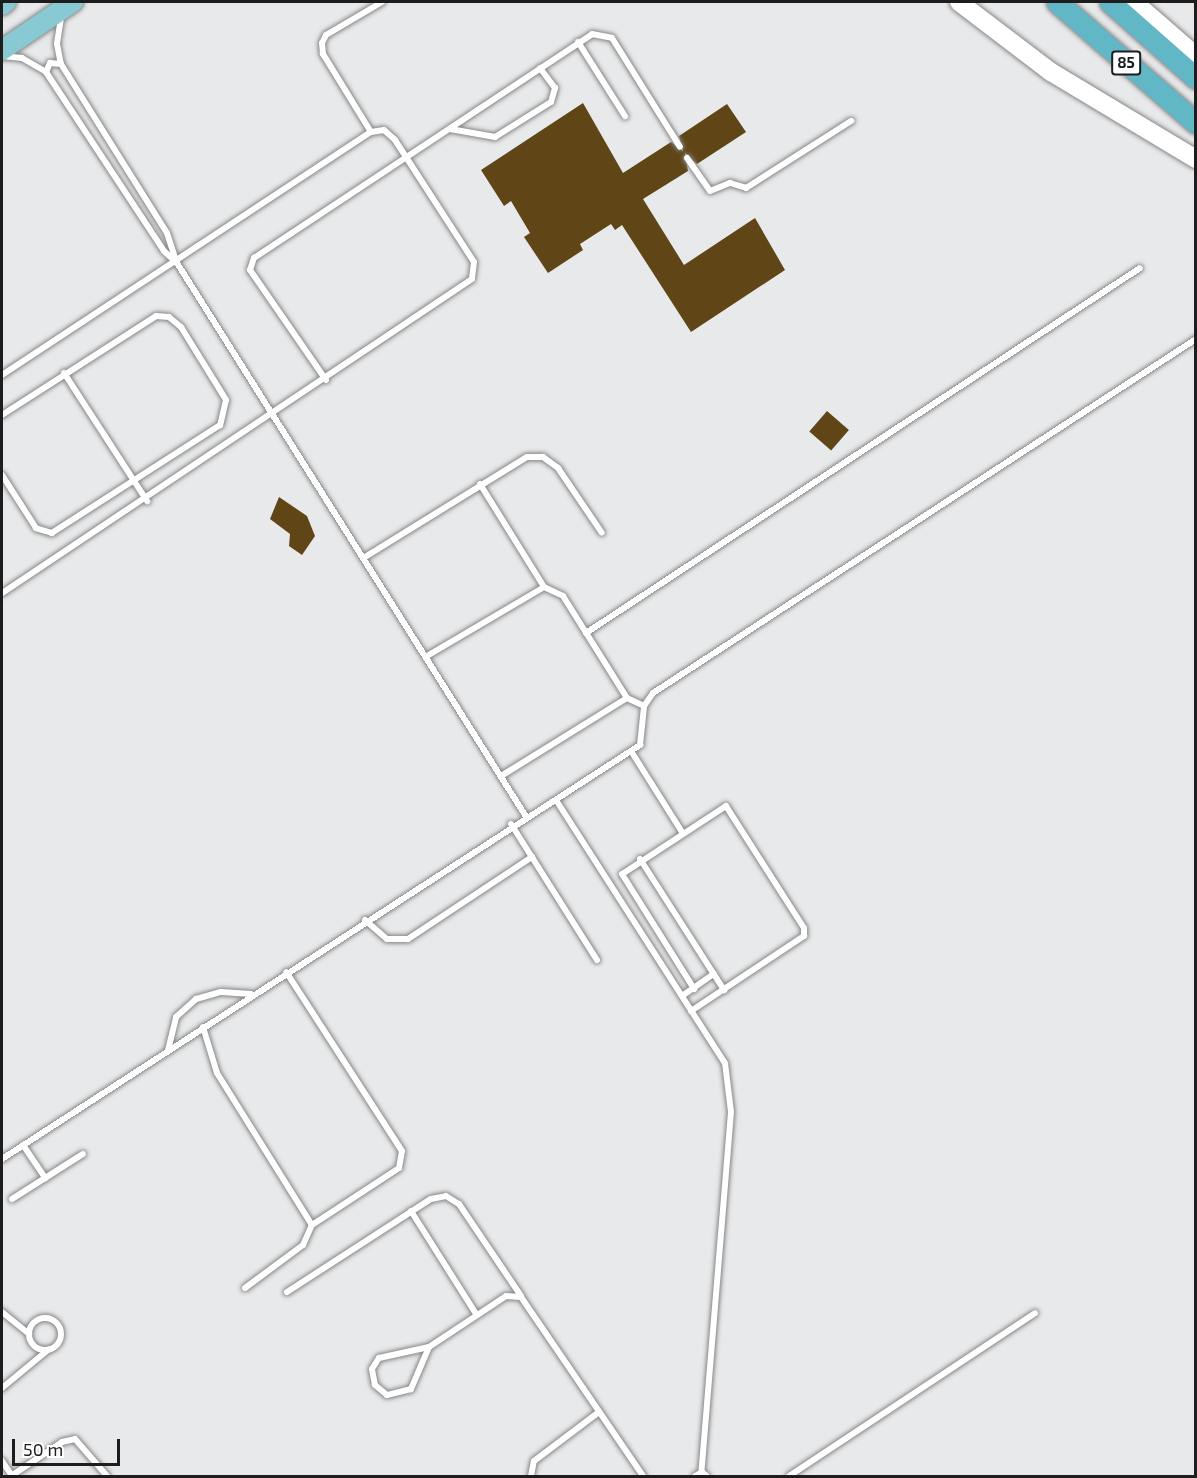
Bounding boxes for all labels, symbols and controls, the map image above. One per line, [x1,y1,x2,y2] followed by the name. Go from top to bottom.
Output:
[1111,51,1141,75] road number: 85
[15,1427,123,1465] scale bar
[23,1438,63,1460] text: 50 m

